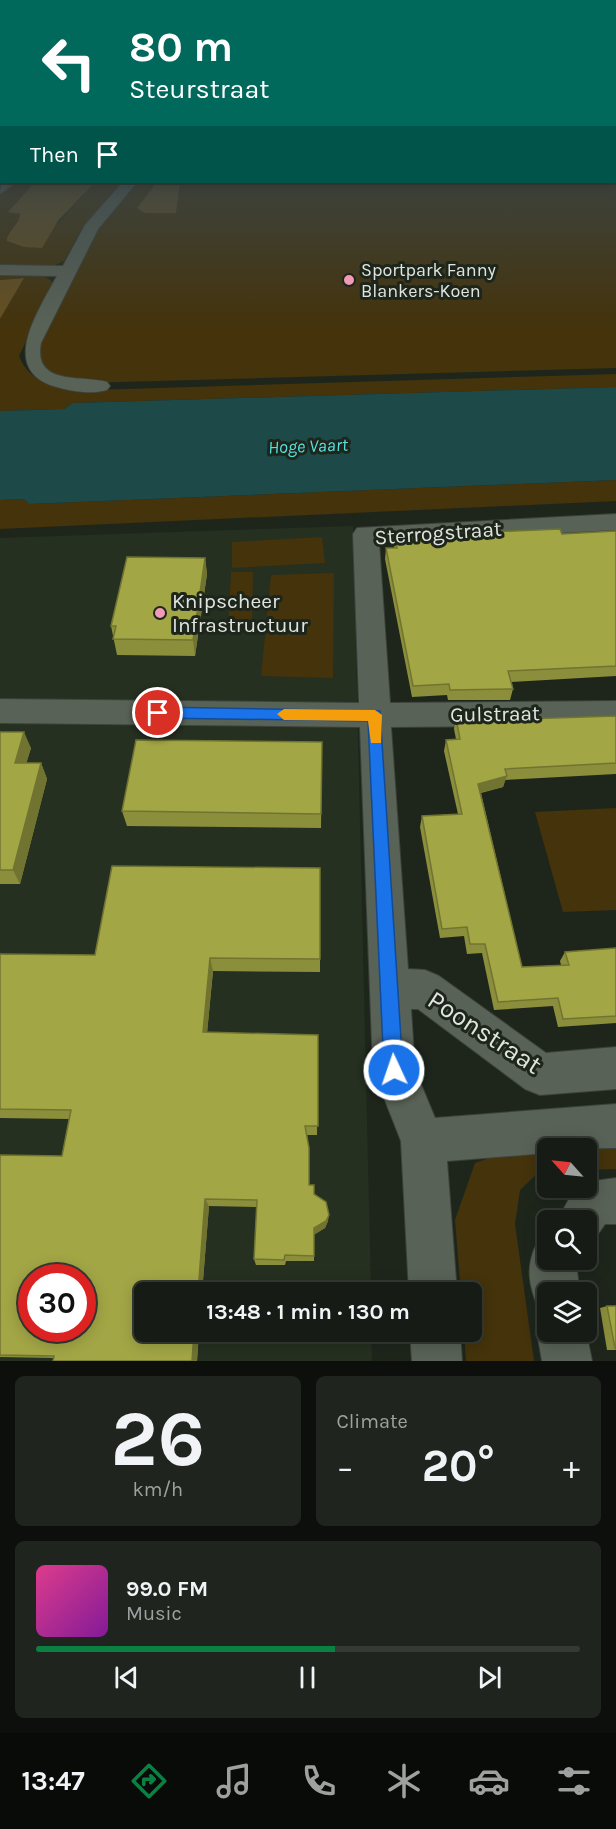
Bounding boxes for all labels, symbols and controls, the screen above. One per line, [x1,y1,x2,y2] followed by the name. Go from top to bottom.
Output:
[129,22,233,72] text: 80 m
[30,24,108,102] icon: left
[129,73,269,105] text: Steurstraat
[91,138,124,171] icon: arrive
[30,142,79,168] text: Then
[361,259,497,302] place label: Sportpark Fanny Blankers-Koen
[342,273,356,287] marker: Sportpark Fanny Blankers-Koen
[268,434,349,458] water label: Hoge Vaart
[374,517,502,549] street label: Sterrogstraat
[172,589,308,637] place label: Knipscheer Infrastructuur
[153,606,167,620] marker: Knipscheer Infrastructuur
[132,687,183,738] pin
[141,696,174,729] icon: arrive
[450,701,540,727] street label: Gulstraat
[422,984,548,1081] street label: Poonstraat
[362,1038,426,1102] position arrow
[537,1138,597,1198] north arrow
[537,1138,597,1342] map controls
[537,1210,597,1270] button: search
[18,1264,96,1342] speed limit sign: 30
[537,1282,597,1342] button: layers
[206,1299,410,1325] text: 13:48 · 1 min · 130 m
[110,1393,205,1485] text: 26
[337,1410,408,1433] text: Climate
[422,1440,495,1492] text: 20°
[337,1448,354,1486] text: −
[563,1448,580,1486] text: +
[132,1478,183,1501] text: km/h
[126,1576,208,1602] text: 99.0 FM
[126,1602,182,1625] text: Music
[110,1661,143,1694] icon: previous
[291,1661,324,1694] icon: pause
[473,1661,506,1694] icon: next
[128,1760,170,1802] icon: directions
[213,1760,255,1802] icon: music
[298,1760,340,1802] icon: phone
[383,1760,425,1802] icon: climate
[468,1760,510,1802] icon: car
[553,1760,595,1802] icon: filters
[21,1765,85,1797] text: 13:47

